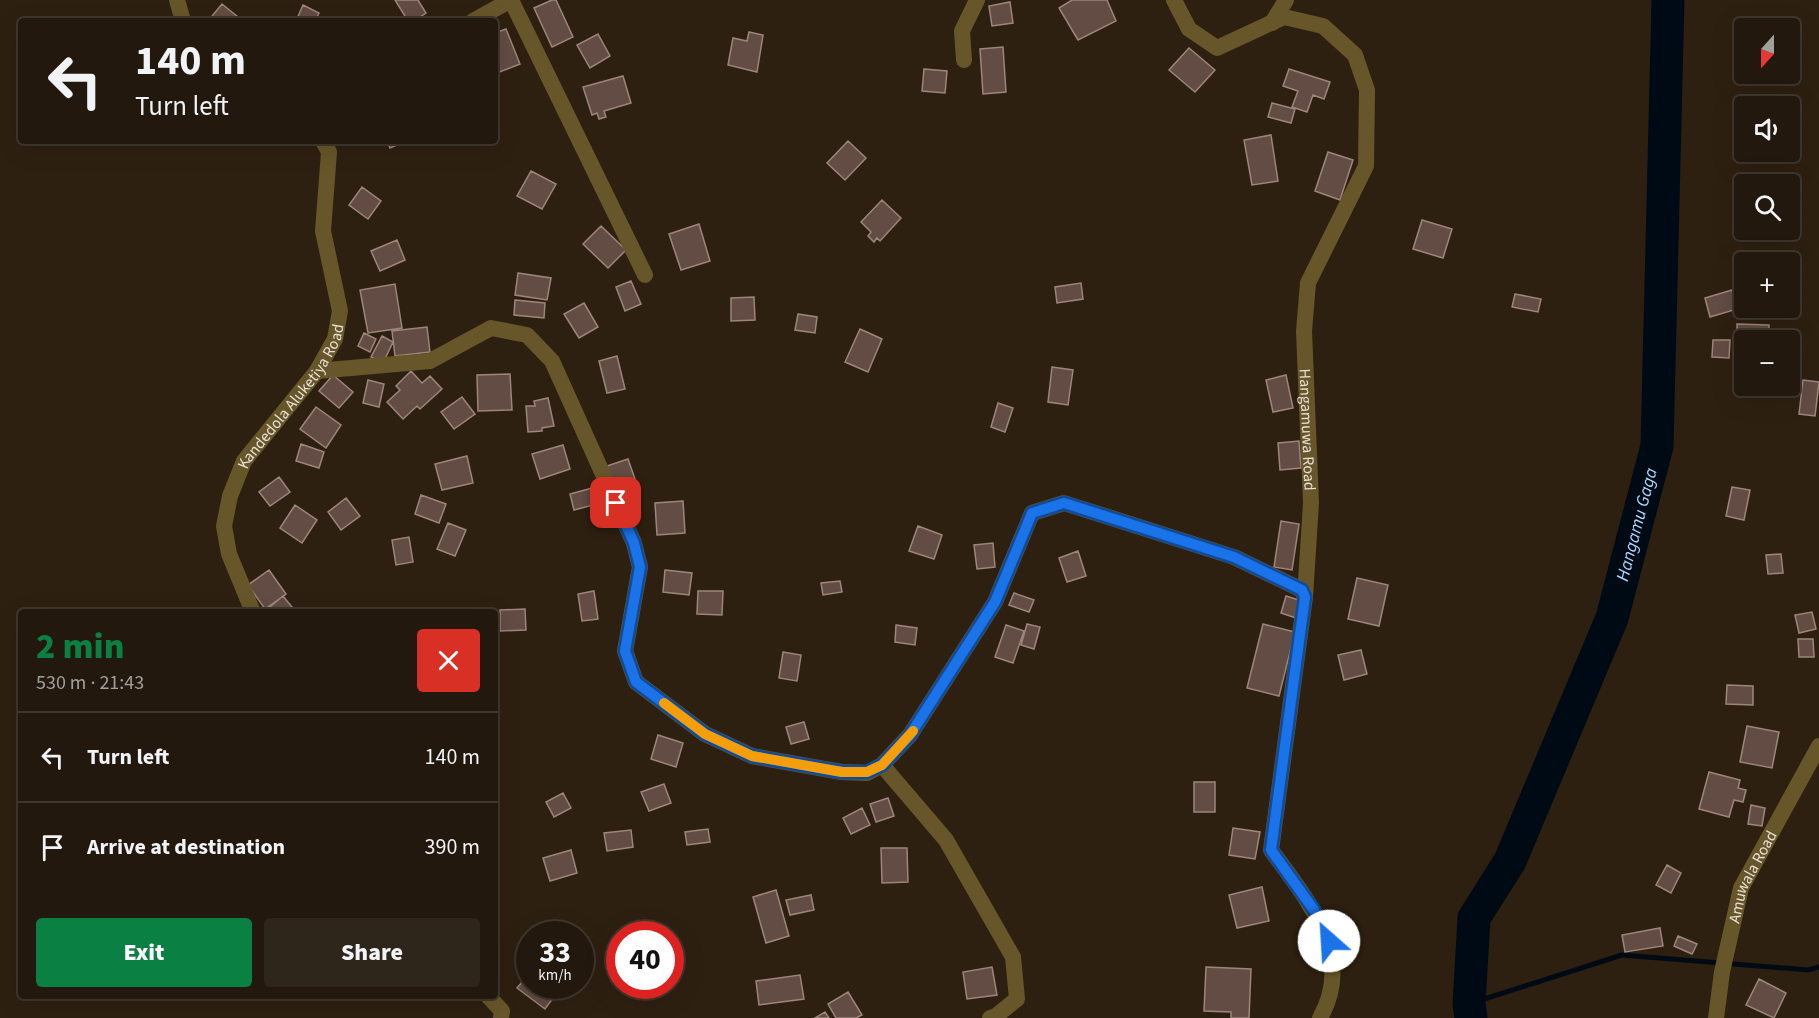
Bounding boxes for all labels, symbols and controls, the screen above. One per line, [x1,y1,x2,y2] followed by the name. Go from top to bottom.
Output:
[1734,18,1800,84] north arrow
[1734,18,1800,396] map controls
[135,31,246,91] text: 140 m
[36,42,114,120] icon: left
[135,87,229,126] text: Turn left
[1734,96,1800,162] button: sound
[1734,174,1800,240] button: search
[1734,252,1800,318] button: +
[232,322,350,472] street label: Kandedola Aluketiya Road
[1734,330,1800,396] button: −
[1294,368,1320,491] street label: Hangamuwa Road
[1610,465,1664,584] water label: Hangamu Gaga
[590,477,641,528] pin
[599,486,632,519] icon: arrive
[36,621,124,672] text: 2 min
[417,629,480,692] button: close
[36,669,144,697] text: 530 m · 21:43
[36,741,69,774] icon: left
[87,741,169,773] text: Turn left
[425,741,480,773] text: 140 m
[1723,827,1783,925] street label: Amuwala Road
[36,831,69,864] icon: arrive
[87,831,285,863] text: Arrive at destination
[425,831,480,863] text: 390 m
[1297,909,1361,973] position arrow
[36,918,252,987] button: Exit
[264,918,480,987] button: Share
[606,921,684,999] speed limit sign: 40
[539,931,571,974] text: 33
[538,965,572,986] text: km/h

